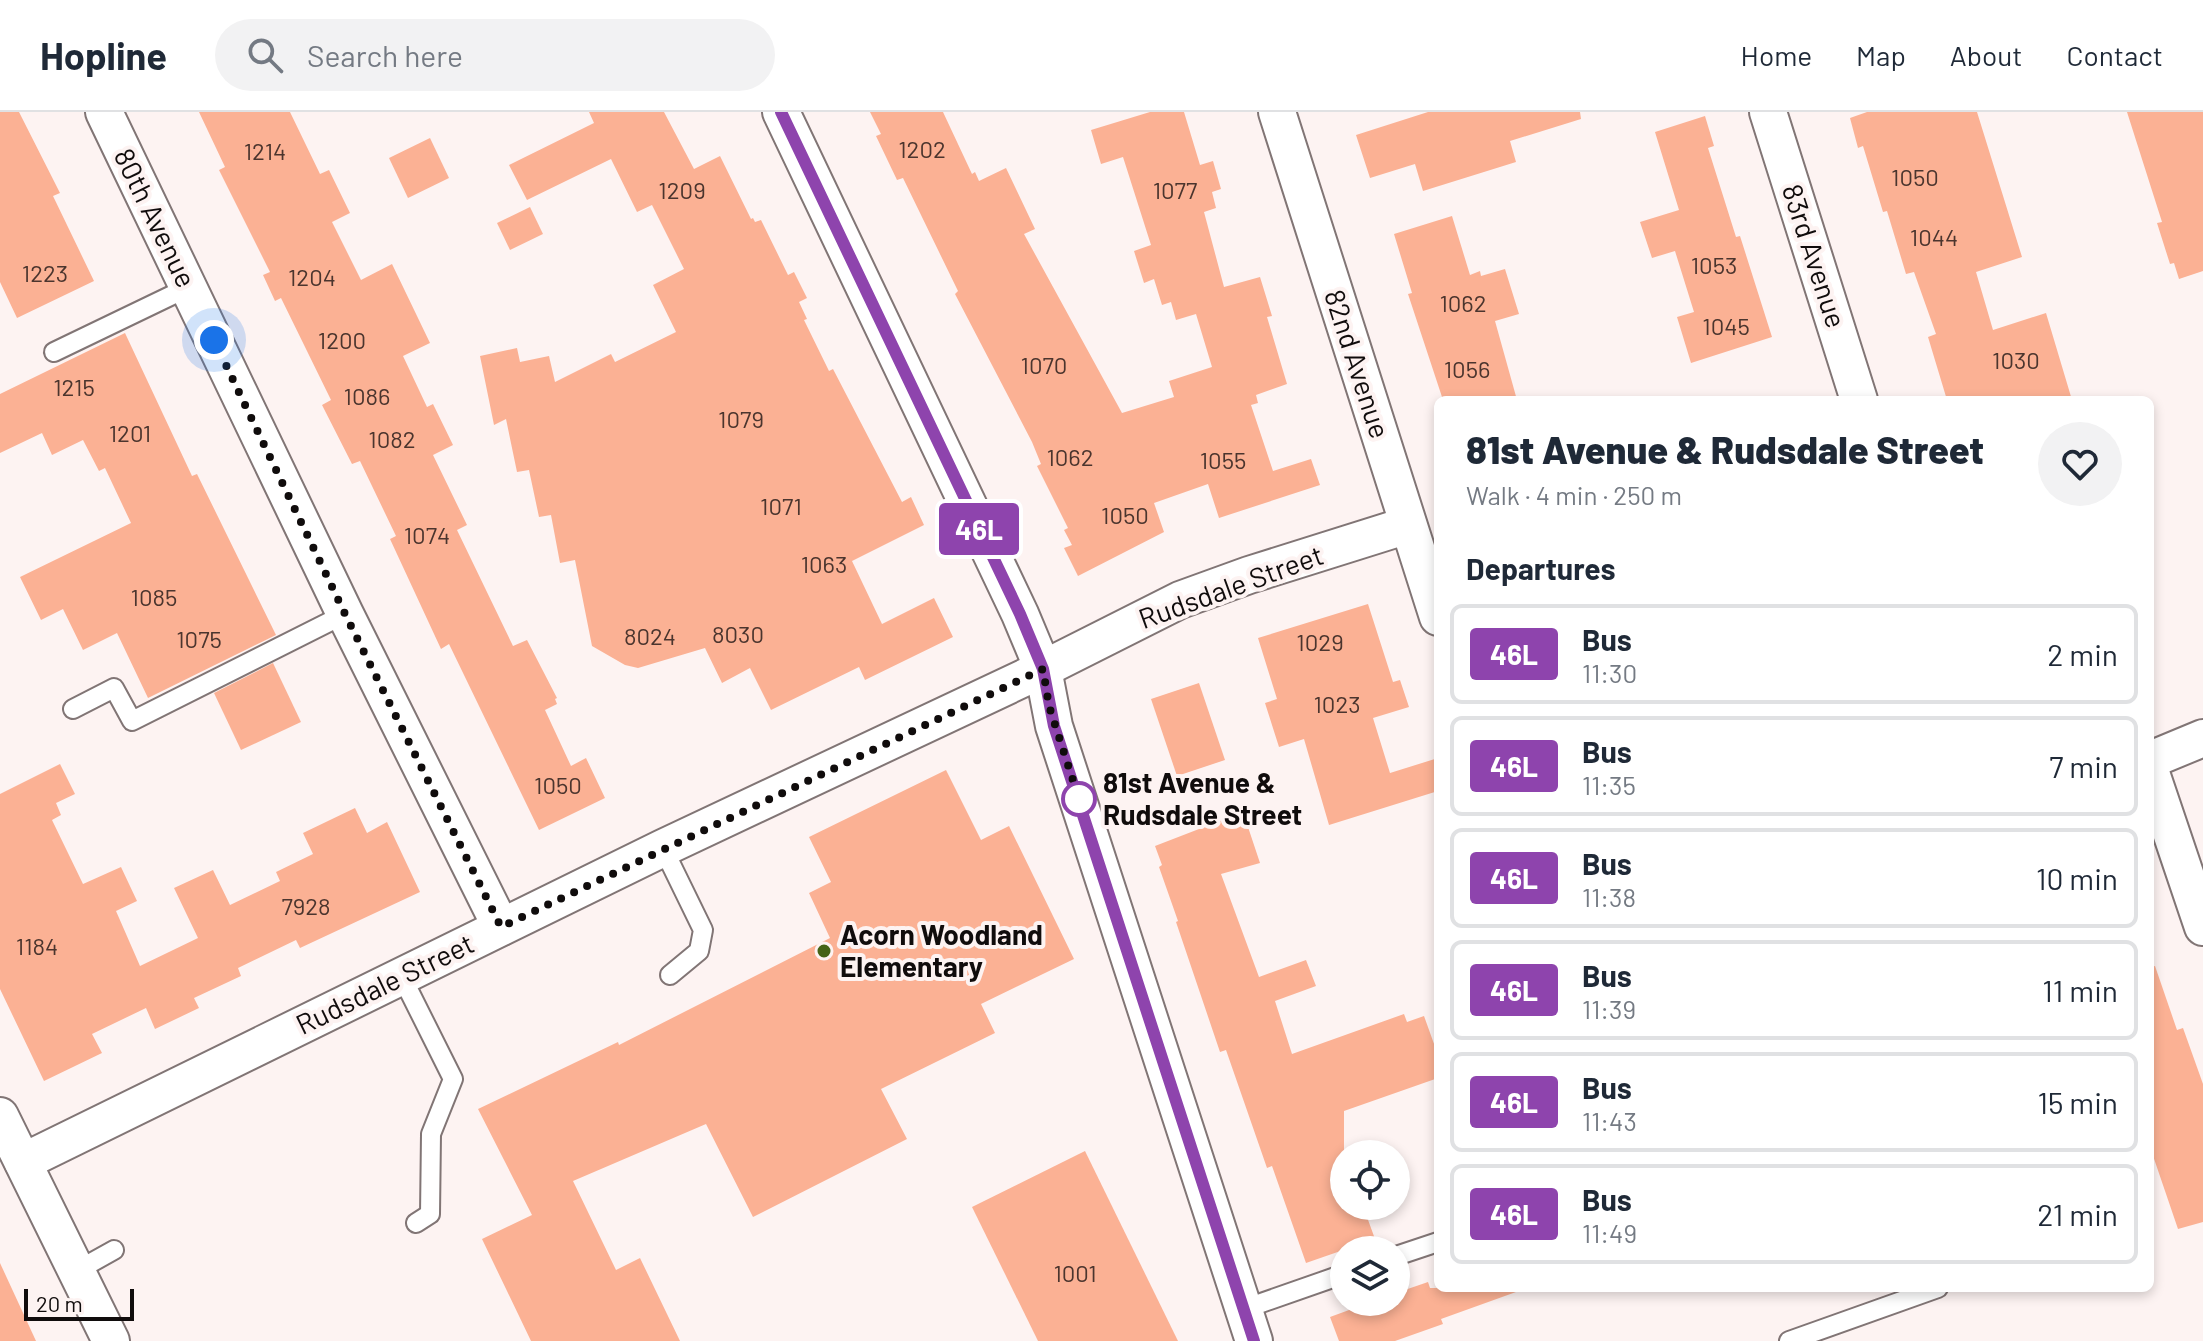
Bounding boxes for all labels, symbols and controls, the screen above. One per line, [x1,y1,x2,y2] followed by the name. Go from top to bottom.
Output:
[215,19,775,91] search box
[40,32,167,78] text: Hopline
[243,33,287,77] icon: search
[307,37,463,73] text: Search here
[1741,38,1812,72] text: Home
[1856,38,1906,72] text: Map
[1950,38,2022,72] text: About
[2066,38,2163,72] text: Contact
[898,134,946,163] house number: 1202
[244,136,286,165] house number: 1214
[108,143,204,293] street label: 80th Avenue
[1891,162,1939,191] house number: 1050
[658,175,706,204] house number: 1209
[1153,175,1197,204] house number: 1077
[1776,180,1854,332] street label: 83rd Avenue
[1910,222,1958,251] house number: 1044
[1691,250,1737,279] house number: 1053
[22,258,68,287] house number: 1223
[288,262,336,291] house number: 1204
[1318,285,1398,442] street label: 82nd Avenue
[1439,288,1487,317] house number: 1062
[1702,311,1750,340] house number: 1045
[194,320,234,360] your location
[318,325,366,354] house number: 1200
[1992,345,2040,374] house number: 1030
[1021,350,1067,379] house number: 1070
[1444,354,1490,383] house number: 1056
[53,372,95,401] house number: 1215
[344,381,390,410] house number: 1086
[718,404,764,433] house number: 1079
[109,418,151,447] house number: 1201
[2038,422,2122,506] button: heart
[368,424,416,453] house number: 1082
[1466,426,1984,472] text: 81st Avenue & Rudsdale Street
[1046,442,1094,471] house number: 1062
[1200,445,1246,474] house number: 1055
[1466,479,1682,510] text: Walk · 4 min · 250 m
[760,491,802,520] house number: 1071
[1101,500,1149,529] house number: 1050
[933,503,1025,555] line badge: 46L
[955,512,1003,546] text: 46L
[404,520,450,549] house number: 1074
[1134,537,1328,635] street label: Rudsdale Street
[801,549,847,578] house number: 1063
[1466,550,1616,586] text: Departures
[131,582,177,611] house number: 1085
[712,619,764,648] house number: 8030
[624,621,676,650] house number: 8024
[1582,621,1632,657] text: Bus
[176,624,222,653] house number: 1075
[1296,627,1344,656] house number: 1029
[2047,636,2118,672] text: 2 min
[1490,637,1538,671] text: 46L
[1582,657,1637,688] text: 11:30
[1313,689,1361,718] house number: 1023
[1582,733,1632,769] text: Bus
[2049,748,2118,784] text: 7 min
[1490,749,1538,783] text: 46L
[1103,765,1302,831] place label: 81st Avenue & Rudsdale Street
[1582,769,1636,800] text: 11:35
[534,770,582,799] house number: 1050
[1062,782,1096,816] marker: 81st Avenue & Rudsdale Street
[1582,845,1632,881] text: Bus
[2036,860,2118,896] text: 10 min
[1490,861,1538,895] text: 46L
[1582,881,1636,912] text: 11:38
[281,891,331,920] house number: 7928
[840,917,1043,983] place label: Acorn Woodland Elementary
[290,925,479,1041] street label: Rudsdale Street
[16,931,58,960] house number: 1184
[815,942,833,960] marker: Acorn Woodland Elementary
[1582,957,1632,993] text: Bus
[2042,972,2118,1008] text: 11 min
[1490,973,1538,1007] text: 46L
[1582,993,1636,1024] text: 11:39
[1582,1069,1632,1105] text: Bus
[2037,1084,2118,1120] text: 15 min
[1490,1085,1538,1119] text: 46L
[1582,1105,1637,1136] text: 11:43
[1330,1140,1410,1316] map controls
[1330,1140,1410,1220] button: locate
[1582,1181,1632,1217] text: Bus
[2037,1196,2118,1232] text: 21 min
[1490,1197,1538,1231] text: 46L
[1582,1217,1637,1248] text: 11:49
[1330,1236,1410,1316] button: layers
[1053,1258,1097,1287] house number: 1001
[24,1285,134,1321] scale bar
[36,1290,83,1316] text: 20 m

